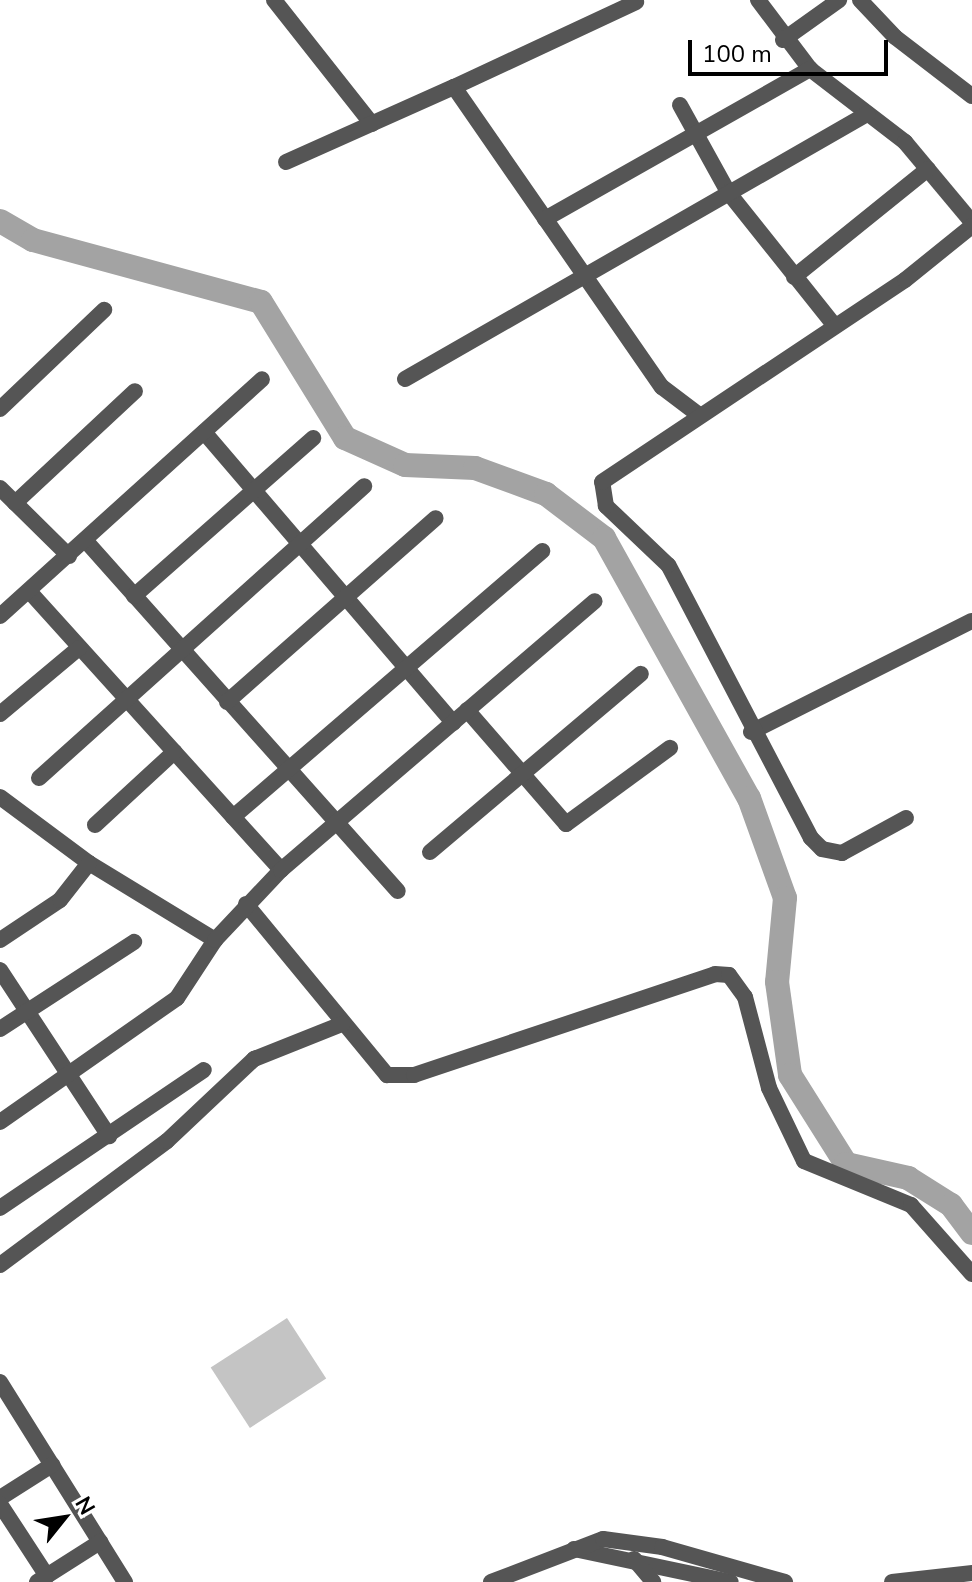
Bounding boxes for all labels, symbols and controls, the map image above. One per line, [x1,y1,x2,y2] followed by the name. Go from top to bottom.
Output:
[692,24,892,74] scale bar
[702,38,772,70] text: 100 m
[24,1478,104,1558] north arrow
[68,1491,102,1521] text: N

